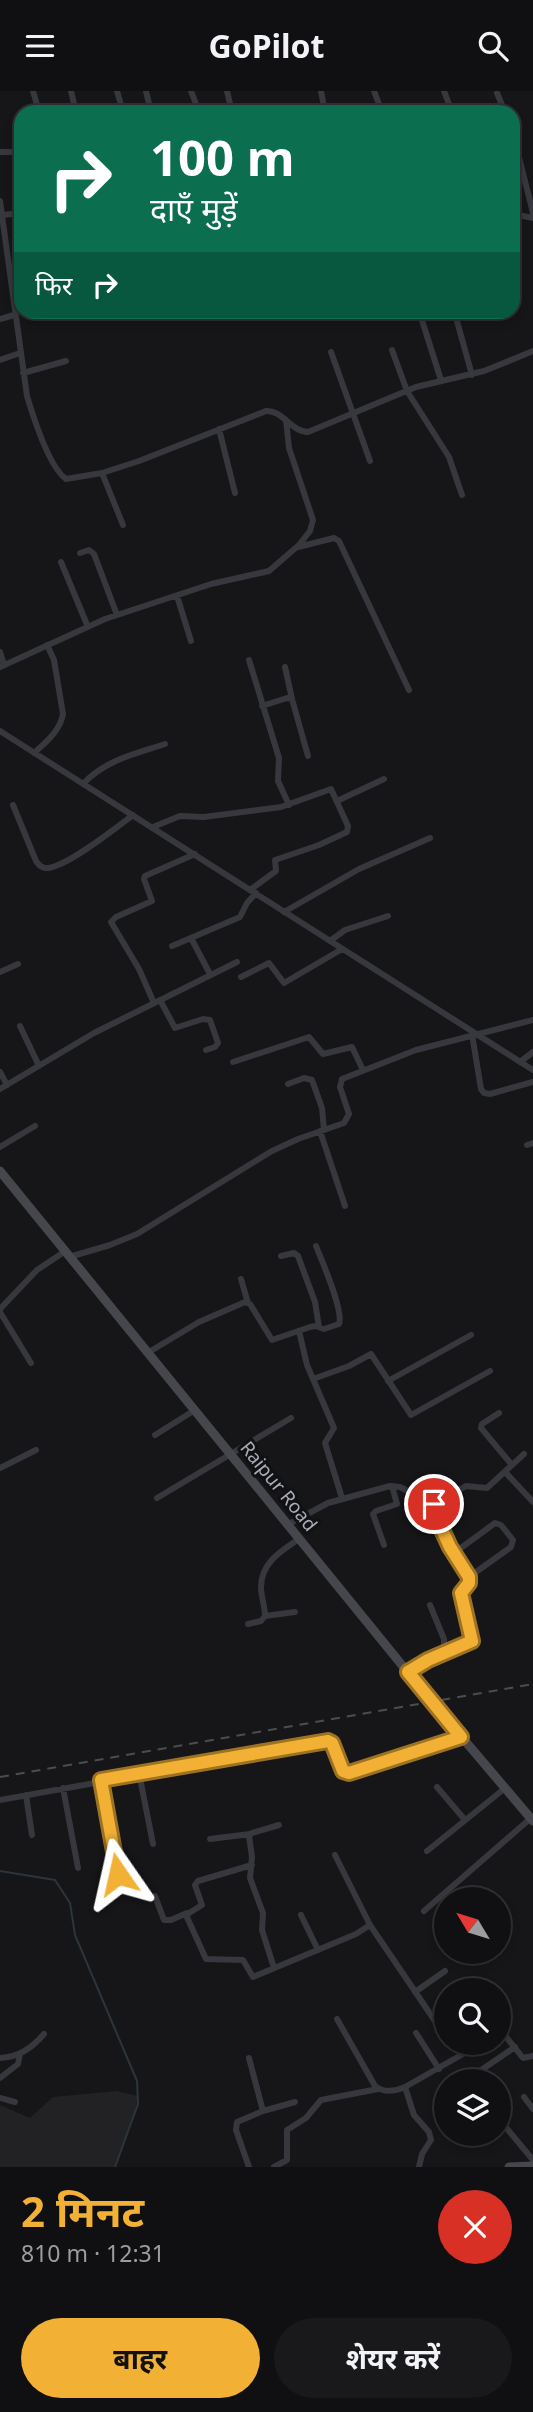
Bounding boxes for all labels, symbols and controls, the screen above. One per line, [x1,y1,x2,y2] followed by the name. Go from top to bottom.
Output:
[208,24,325,67] text: GoPilot
[21,27,59,65] icon: menu
[474,27,512,65] icon: search
[150,124,295,190] text: 100 m
[35,133,126,224] icon: right
[150,187,238,230] text: दाएँ मुड़ें
[86,266,124,304] icon: right
[35,267,72,303] text: फिर
[235,1435,323,1537] street label: Raipur Road
[404,1474,464,1534] pin
[415,1485,453,1523] icon: arrive
[81,1837,155,1911] position arrow
[434,1887,511,1963] north arrow
[434,1887,511,2146] map controls
[434,1978,511,2055] button: search
[434,2069,511,2146] button: layers
[21,2182,144,2239] text: 2 मिनट
[438,2190,512,2264] button: close
[21,2237,165,2269] text: 810 m · 12:31
[21,2318,260,2398] button: बाहर
[274,2318,512,2398] button: शेयर करें

